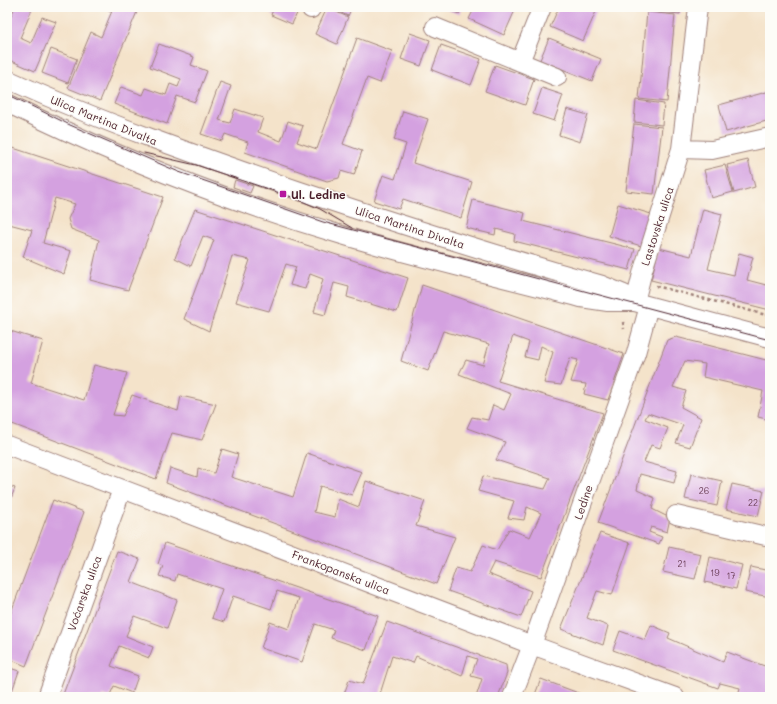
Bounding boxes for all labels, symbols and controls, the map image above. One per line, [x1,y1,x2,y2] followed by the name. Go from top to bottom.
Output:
[48,92,160,148] street label: Ulica Martina Divalta
[637,184,677,267] street label: Lastovska ulica
[291,187,346,202] place label: Ul. Ledine
[278,189,288,199] marker: Ul. Ledine
[353,202,467,252] street label: Ulica Martina Divalta
[570,482,596,521] street label: Ledine
[699,485,709,496] house number: 26
[748,497,758,508] house number: 22
[290,546,392,598] street label: Frankopanska ulica
[63,553,105,633] street label: Voćarska ulica
[677,558,687,569] house number: 21
[710,567,720,578] house number: 19
[726,570,736,581] house number: 17

